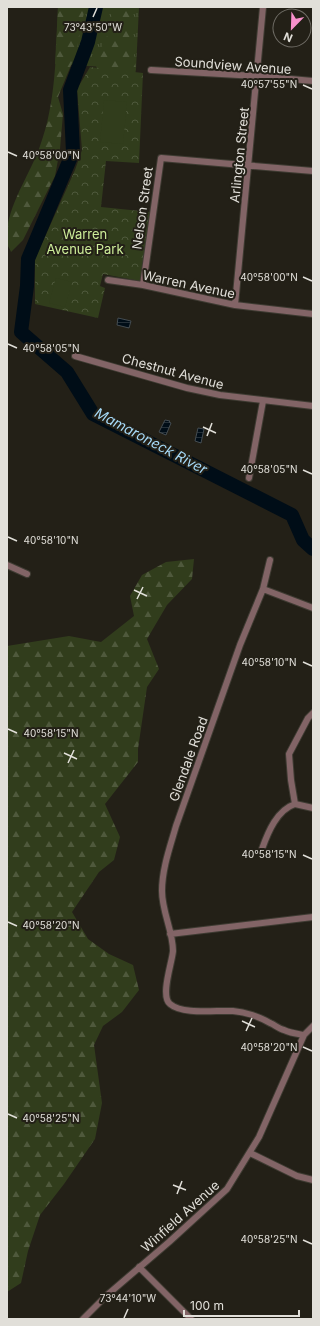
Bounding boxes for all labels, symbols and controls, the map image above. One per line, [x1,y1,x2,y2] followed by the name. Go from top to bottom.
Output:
[272,8,312,48] north arrow
[64,21,122,33] text: 73°43'50"W
[281,29,295,45] text: N
[174,53,292,77] street label: Soundview Avenue
[241,78,297,90] text: 40°57'55"N
[226,106,252,204] street label: Arlington Street
[22,149,80,161] text: 40°58'00"N
[128,166,156,250] street label: Nelson Street
[46,226,124,257] park label: Warren Avenue Park
[141,266,237,302] street label: Warren Avenue
[240,271,298,283] text: 40°58'00"N
[22,342,80,354] text: 40°58'05"N
[120,350,226,392] street label: Chestnut Avenue
[92,404,211,478] water label: Mamaroneck River
[240,463,298,475] text: 40°58'05"N
[23,534,79,546] text: 40°58'10"N
[241,656,297,668] text: 40°58'10"N
[165,714,211,804] street label: Glendale Road
[24,727,78,739] text: 40°58'15"N
[242,848,296,860] text: 40°58'15"N
[22,919,80,931] text: 40°58'20"N
[240,1041,298,1053] text: 40°58'20"N
[23,1112,79,1124] text: 40°58'25"N
[138,1177,222,1255] street label: Winfield Avenue
[241,1233,297,1245] text: 40°58'25"N
[100,1292,156,1304] text: 73°44'10"W
[184,1292,299,1318] scale bar
[190,1298,224,1313] text: 100 m

